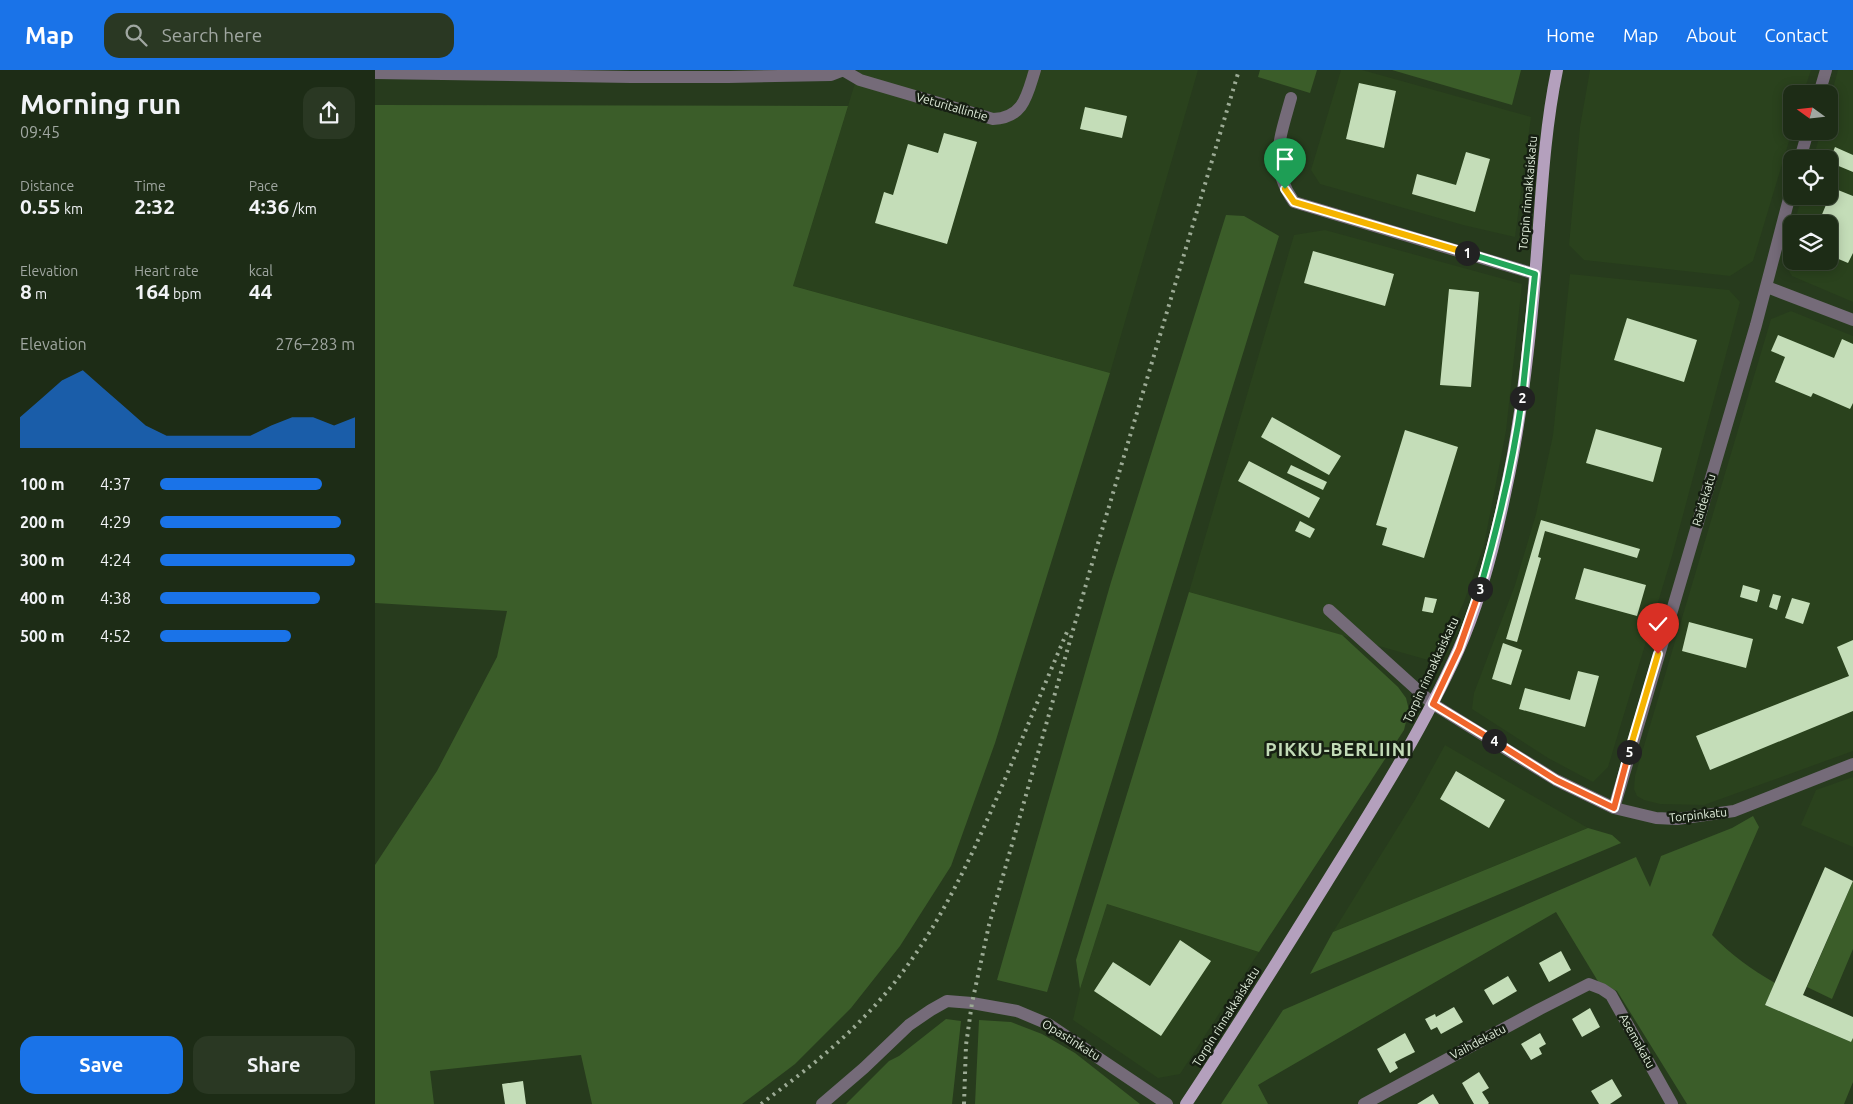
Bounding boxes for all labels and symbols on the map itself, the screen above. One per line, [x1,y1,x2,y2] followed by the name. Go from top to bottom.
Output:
[1783,85,1837,140] north arrow
[915,90,990,123] street label: Veturitallintie
[1516,135,1539,251] street label: Torpin rinnakkaiskatu
[1264,138,1306,189] pin
[1455,240,1479,266] pin: 1
[1509,386,1535,410] pin: 2
[1689,472,1718,528] street label: Raidekatu
[1467,576,1493,602] pin: 3
[1637,603,1679,654] pin
[1400,615,1461,725] street label: Torpin rinnakkaiskatu
[1481,728,1507,754] pin: 4
[1265,739,1413,759] district label: PIKKU-BERLIINI
[1617,740,1641,764] pin: 5
[1668,805,1728,824] street label: Torpinkatu
[1190,965,1261,1069] street label: Torpin rinnakkaiskatu
[1617,1011,1658,1070] street label: Asemakatu
[1040,1017,1103,1063] street label: Opastinkatu
[1448,1022,1508,1062] street label: Vaihdekatu

